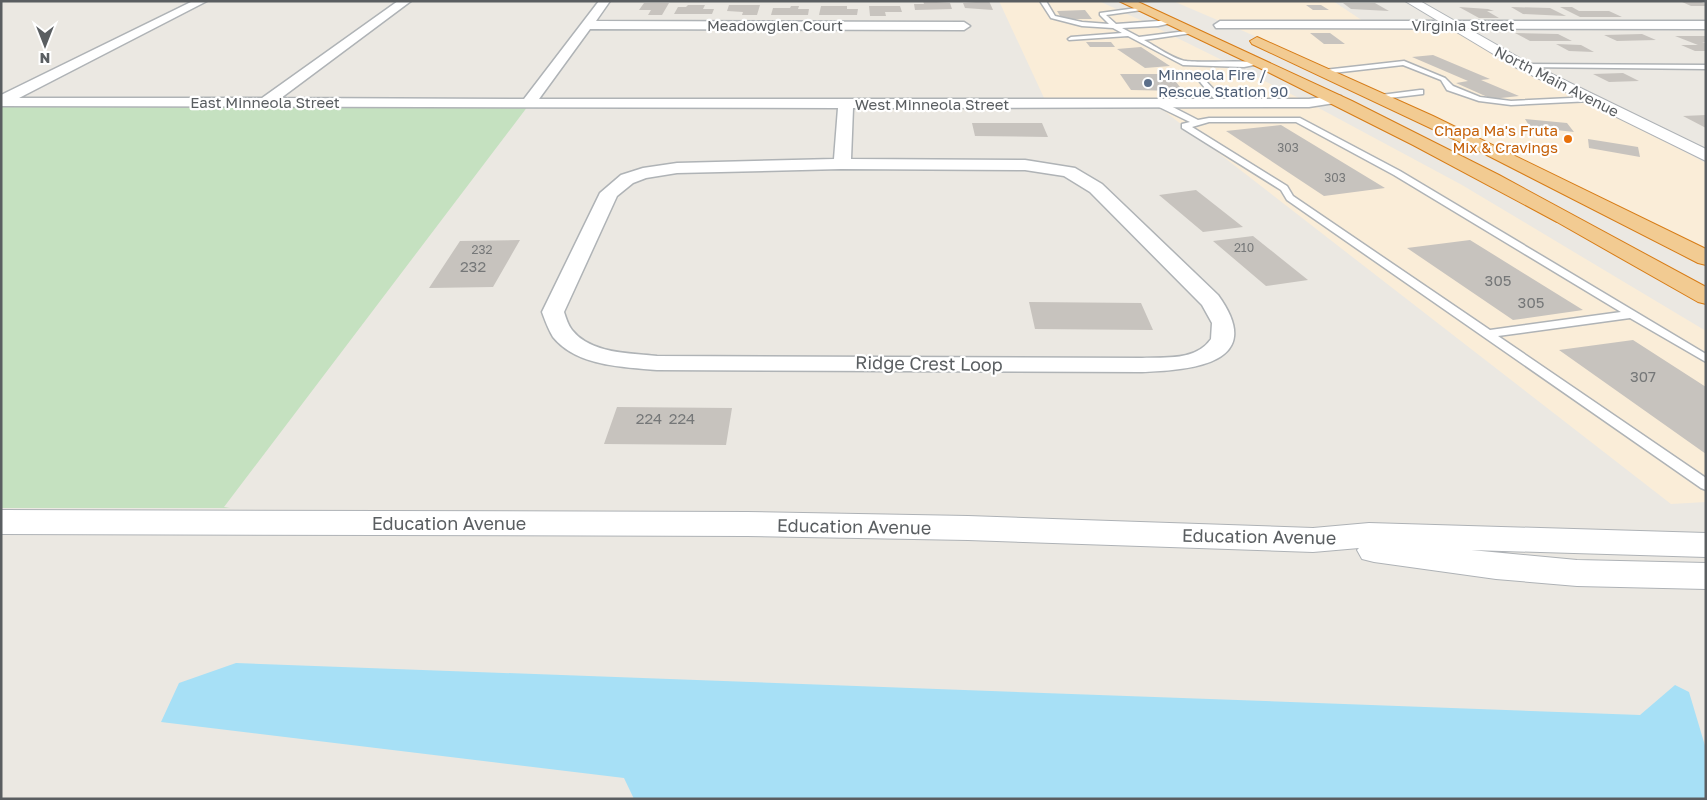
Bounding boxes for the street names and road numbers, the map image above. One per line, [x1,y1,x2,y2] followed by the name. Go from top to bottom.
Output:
[707,16,843,34] street label: Meadowglen Court
[1412,16,1514,34] street label: Virginia Street
[1492,42,1622,120] street label: North Main Avenue
[190,93,340,111] street label: East Minneola Street
[855,95,1009,113] street label: West Minneola Street
[855,351,1003,375] street label: Ridge Crest Loop
[372,512,526,534] street label: Education Avenue
[777,514,931,538] street label: Education Avenue
[1182,524,1336,548] street label: Education Avenue

